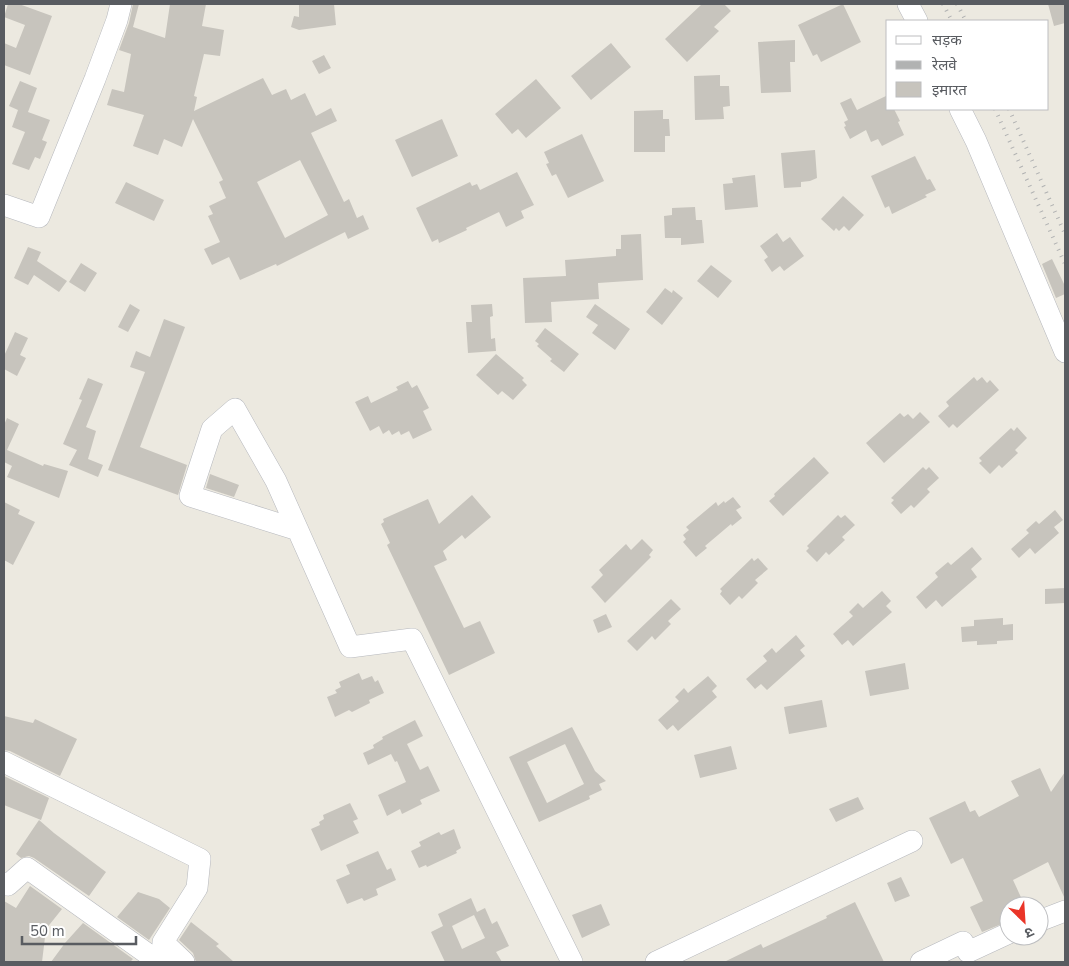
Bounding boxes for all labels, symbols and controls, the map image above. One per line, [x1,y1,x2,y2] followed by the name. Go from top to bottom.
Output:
[886,20,1049,110] legend
[932,30,962,50] text: सड़क
[931,55,957,75] text: रेलवे
[932,80,967,100] text: इमारत
[999,896,1049,946] north arrow
[22,914,136,946] scale bar
[30,921,65,941] text: 50 m
[1021,922,1037,943] text: उ

